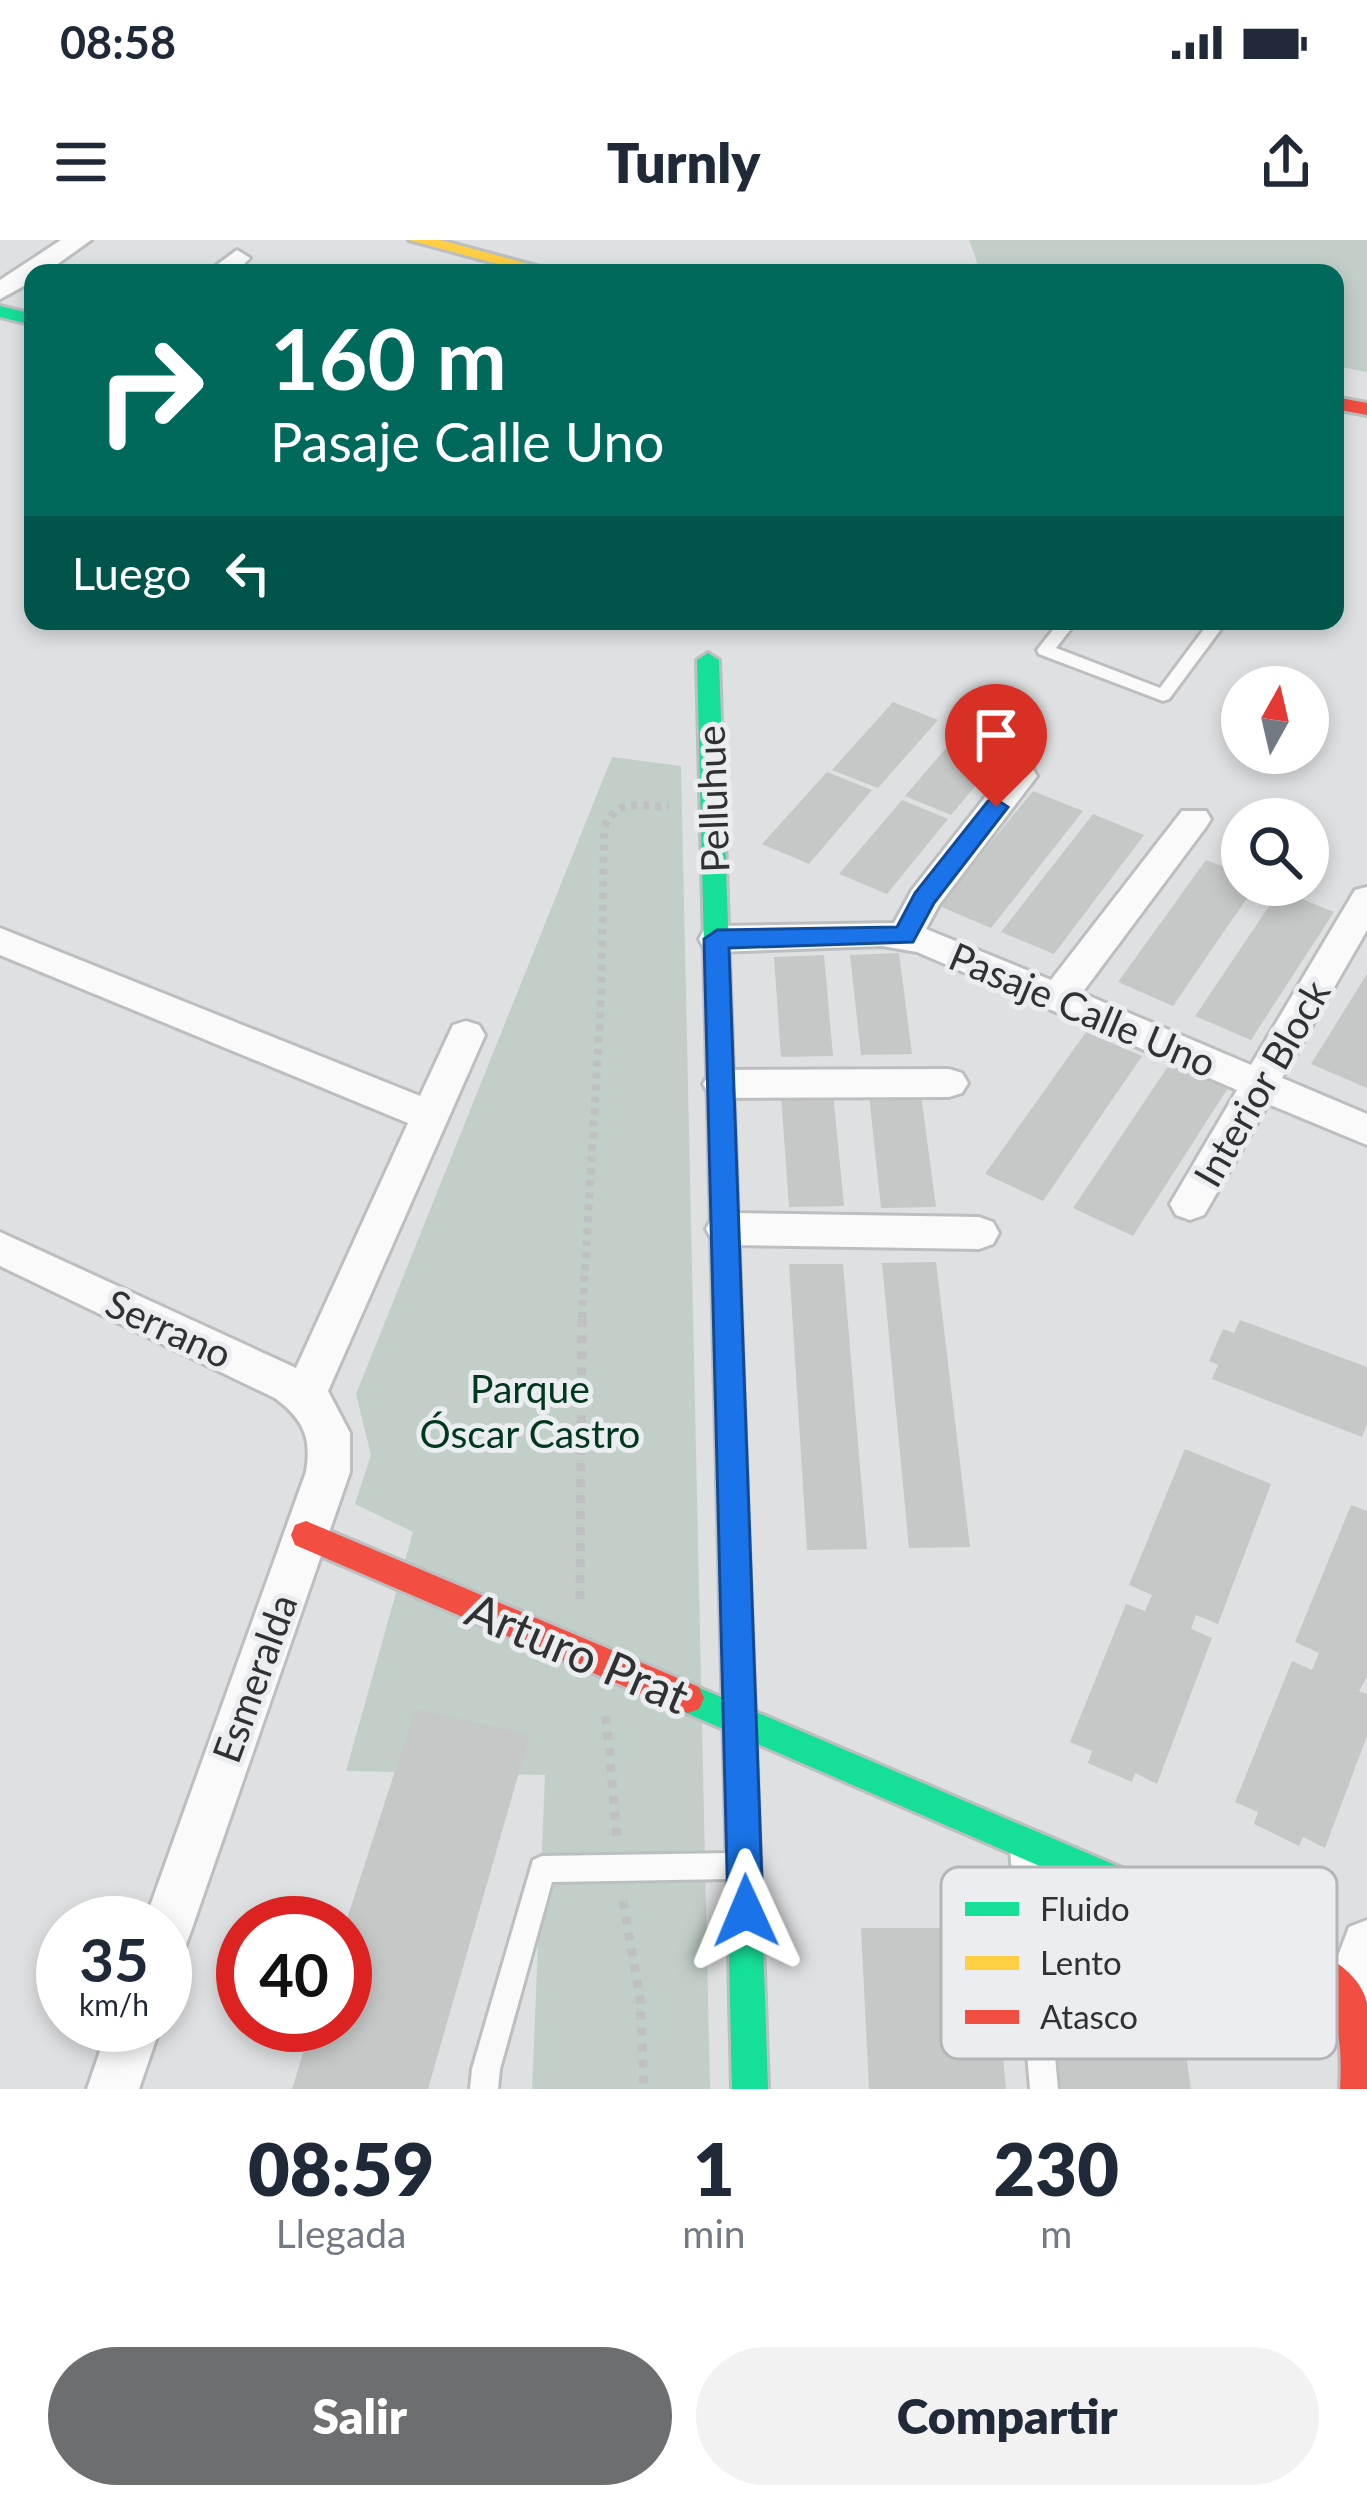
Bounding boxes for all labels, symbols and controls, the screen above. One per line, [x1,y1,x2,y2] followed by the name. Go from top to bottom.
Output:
[60,15,176,69] text: 08:58
[48,129,114,195] icon: menu
[1253,129,1319,195] icon: share
[607,130,760,195] text: Turnly
[270,307,507,408] text: 160 m
[72,312,228,468] icon: right
[270,409,664,474] text: Pasaje Calle Uno
[215,540,281,606] icon: left
[72,546,191,600] text: Luego
[1221,666,1329,774] north arrow
[1221,666,1329,906] map controls
[945,684,1047,807] pin
[963,702,1029,768] icon: arrive
[686,725,738,873] street label: Pelluhue
[1221,798,1329,906] button: search
[943,932,1223,1086] street label: Pasaje Calle Uno
[1184,972,1339,1194] street label: Interior Block
[99,1279,239,1377] street label: Serrano
[420,1365,640,1456] park label: Parque Óscar Castro
[458,1580,698,1724] street label: Arturo Prat
[202,1588,306,1768] street label: Esmeralda
[683,1848,809,1974] position arrow
[941,1867,1337,2059] legend
[1040,1888,1130,1928] text: Fluido
[216,1896,372,2052] speed limit sign: 40
[79,1923,149,1995] text: 35
[1040,1942,1122,1982] text: Lento
[79,1986,149,2022] text: km/h
[1040,1996,1138,2036] text: Atasco
[248,2125,434,2211] text: 08:59
[693,2125,735,2211] text: 1
[994,2125,1119,2211] text: 230
[276,2210,407,2256] text: Llegada
[682,2210,746,2256] text: min
[1040,2210,1072,2256] text: m
[48,2347,672,2485] button: Salir
[696,2347,1319,2485] button: Compartir

